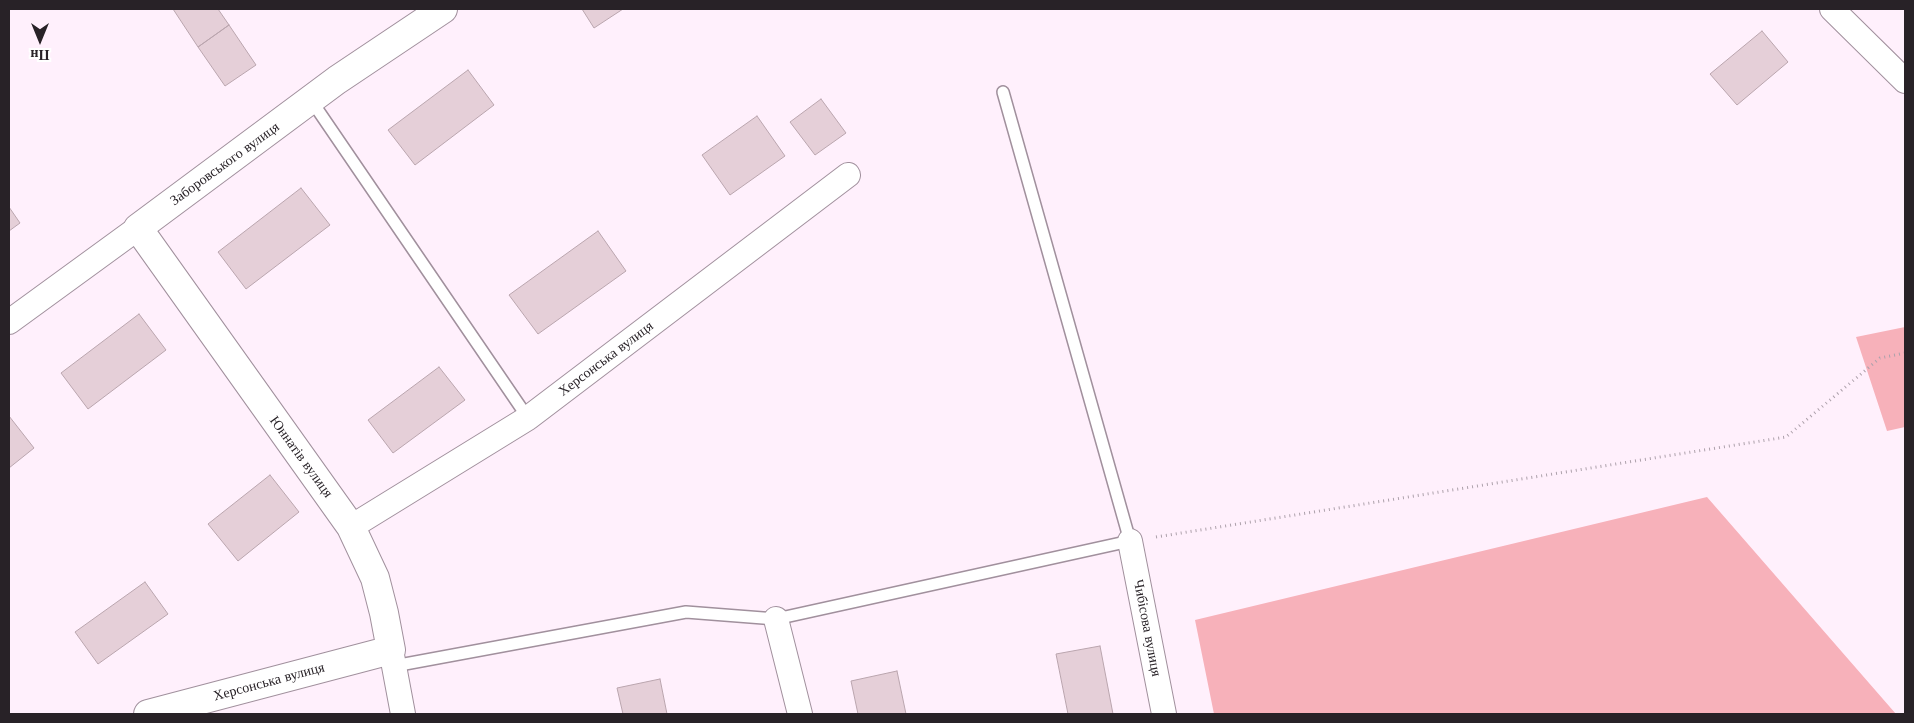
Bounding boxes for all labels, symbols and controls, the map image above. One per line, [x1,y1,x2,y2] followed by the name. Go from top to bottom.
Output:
[15,15,65,65] north arrow
[31,46,49,64] text: Пн
[167,119,283,209] street label: Заборовського вулиця
[555,318,657,400] street label: Херсонська вулиця
[266,413,336,501] street label: Юннатів вулиця
[1129,578,1165,678] street label: Чибісова вулиця
[212,659,326,705] street label: Херсонська вулиця

